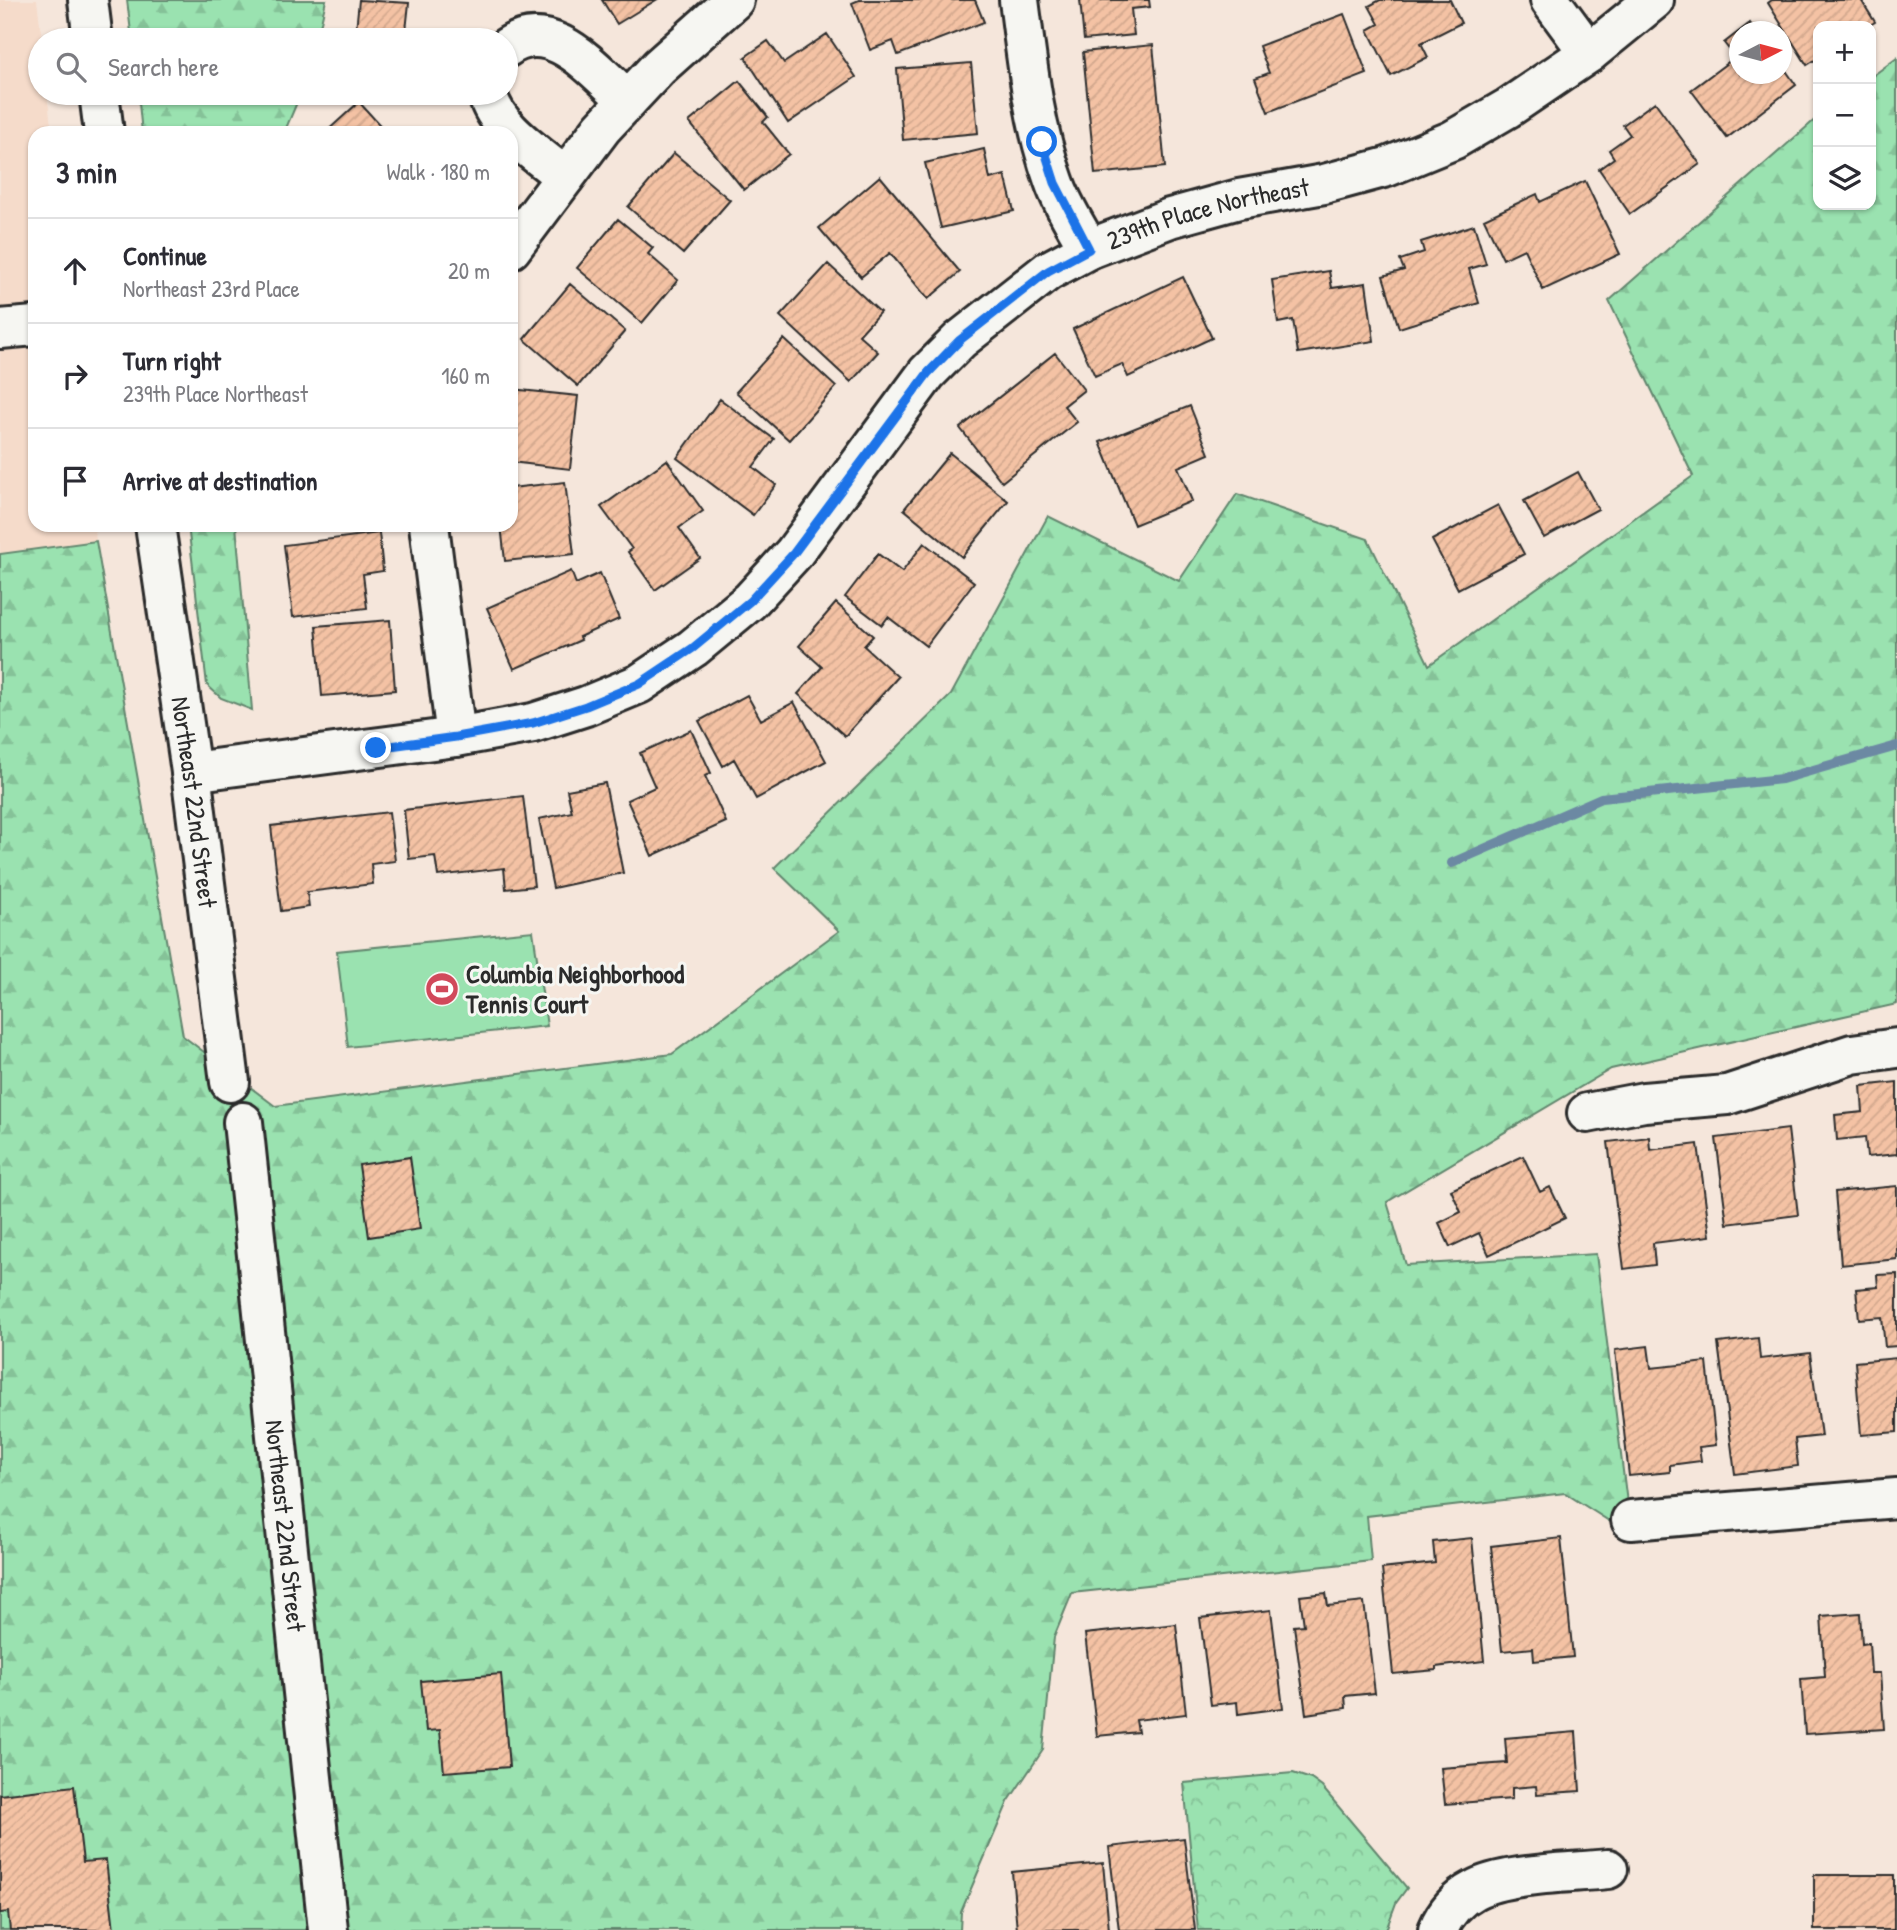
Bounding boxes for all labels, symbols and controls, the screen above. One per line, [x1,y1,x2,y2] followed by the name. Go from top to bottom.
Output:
[1729,21,1792,84] north arrow
[1813,21,1876,210] map controls
[1813,21,1876,84] button: +
[28,28,518,105] search box
[52,48,90,86] icon: search
[108,49,219,84] text: Search here
[1813,84,1876,147] button: −
[1026,126,1057,157] route start
[1813,147,1876,210] button: layers
[56,152,117,192] text: 3 min
[386,156,490,187] text: Walk · 180 m
[1101,169,1313,258] street label: 239th Place Northeast
[123,238,207,273] text: Continue
[56,252,94,290] icon: ahead
[448,255,490,286] text: 20 m
[123,273,300,304] text: Northeast 23rd Place
[123,343,221,378] text: Turn right
[56,357,94,395] icon: right
[441,360,490,391] text: 160 m
[123,378,308,409] text: 239th Place Northeast
[56,462,94,500] icon: arrive
[123,463,318,498] text: Arrive at destination
[163,694,226,911] street label: Northeast 22nd Street
[360,732,391,763] route end
[465,956,685,1021] place label: Columbia Neighborhood Tennis Court
[423,970,461,1008] sports icon: Columbia Neighborhood Tennis Court
[257,1418,315,1634] street label: Northeast 22nd Street

